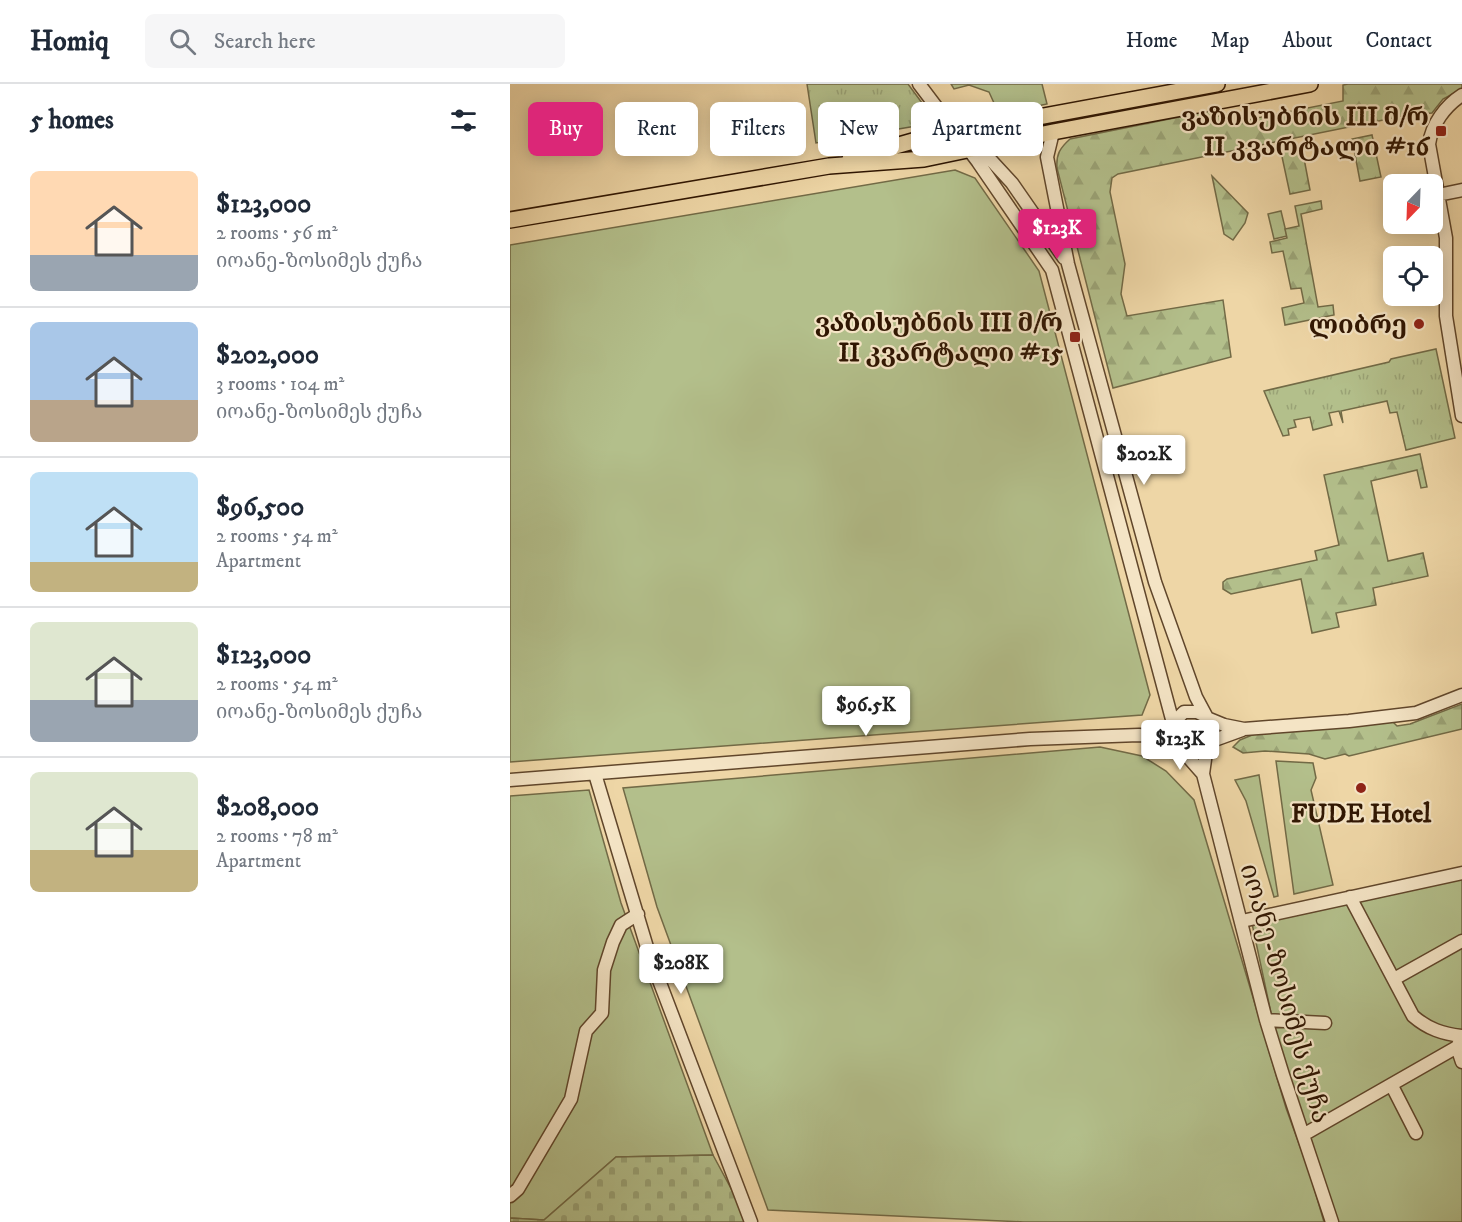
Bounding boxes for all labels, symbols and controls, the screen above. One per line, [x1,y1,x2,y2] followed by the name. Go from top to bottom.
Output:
[145,14,565,68] search box
[30,24,109,59] text: Homiq
[166,25,199,58] icon: search
[214,28,316,55] text: Search here
[1126,28,1178,54] text: Home
[1211,28,1249,54] text: Map
[1282,28,1333,54] text: About
[1366,28,1432,54] text: Contact
[1181,101,1430,164] place label: ვაზისუბნის III მ/რ II კვარტალი #16
[528,102,603,156] chip: Buy
[615,102,698,156] chip: Rent
[710,102,806,156] chip: Filters
[818,102,899,156] chip: New
[911,102,1043,156] chip: Apartment
[30,104,114,137] text: 5 homes
[447,104,480,137] icon: filters
[1434,124,1448,138] marker: ვაზისუბნის III მ/რ II კვარტალი #16
[1383,174,1443,234] north arrow
[1383,174,1443,306] map controls
[216,188,311,221] text: $123,000
[78,195,150,267] icon: home
[1015,209,1099,260] pin: $123K
[1032,216,1082,241] text: $123K
[216,221,338,246] text: 2 rooms · 56 m²
[1383,246,1443,306] button: locate
[216,249,423,274] text: იოანე-ზოსიმეს ქუჩა
[815,307,1063,370] place label: ვაზისუბნის III მ/რ II კვარტალი #15
[1309,309,1407,342] place label: ლიბრე
[1412,317,1426,331] marker: ლიბრე
[1068,330,1082,344] marker: ვაზისუბნის III მ/რ II კვარტალი #15
[216,339,319,372] text: $202,000
[78,346,150,418] icon: home
[216,372,344,397] text: 3 rooms · 104 m²
[216,400,423,425] text: იოანე-ზოსიმეს ქუჩა
[1102,435,1186,486] pin: $202K
[1116,442,1172,467] text: $202K
[216,491,304,524] text: $96,500
[78,496,150,568] icon: home
[216,524,338,549] text: 2 rooms · 54 m²
[216,549,301,574] text: Apartment
[216,639,311,672] text: $123,000
[78,646,150,718] icon: home
[216,672,338,697] text: 2 rooms · 54 m²
[817,686,915,737] pin: $96.5K
[836,693,896,718] text: $96.5K
[216,700,423,725] text: იოანე-ზოსიმეს ქუჩა
[1138,720,1222,771] pin: $123K
[1155,727,1205,752] text: $123K
[1354,781,1368,795] marker: FUDE Hotel
[216,791,319,824] text: $208,000
[78,796,150,868] icon: home
[1291,798,1432,831] place label: FUDE Hotel
[216,824,338,849] text: 2 rooms · 78 m²
[216,849,301,874] text: Apartment
[1232,860,1337,1127] street label: იოანე-ზოსიმეს ქუჩა
[639,944,723,995] pin: $208K
[653,951,709,976] text: $208K

